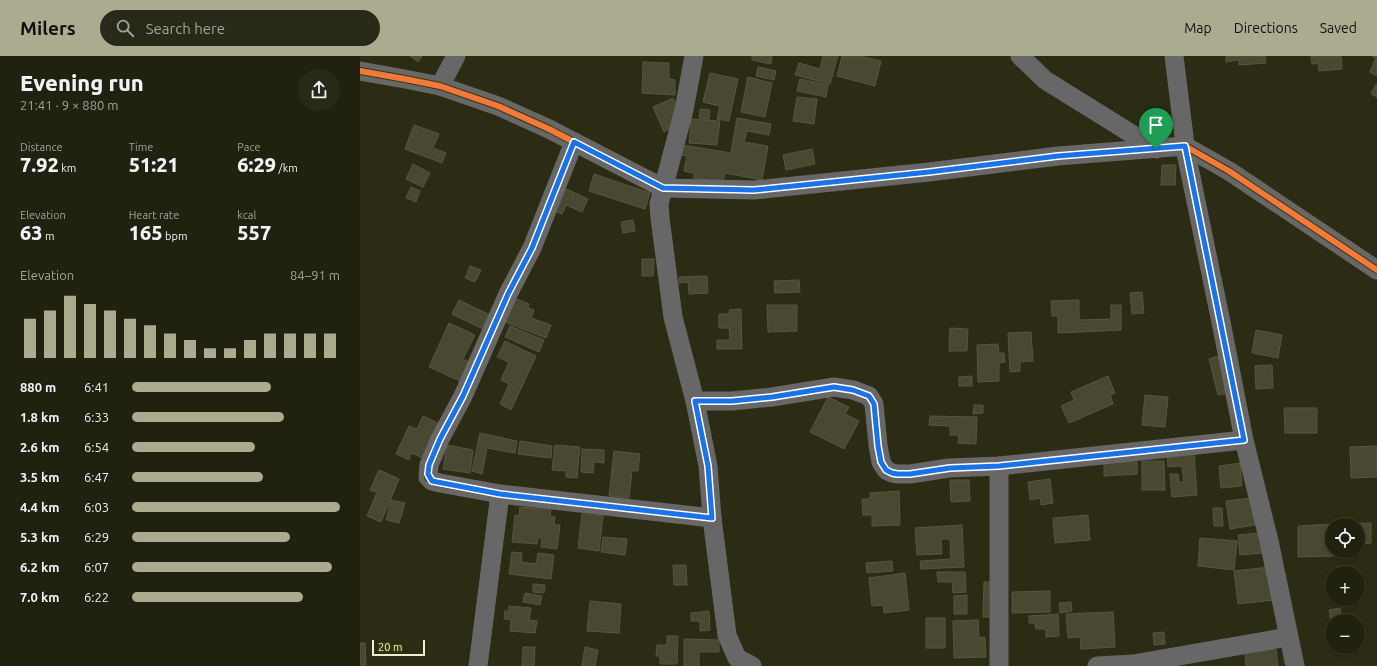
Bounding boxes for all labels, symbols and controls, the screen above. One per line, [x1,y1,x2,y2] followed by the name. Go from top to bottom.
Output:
[100,10,380,46] search box
[20,17,76,39] text: Milers
[114,17,136,39] icon: search
[146,20,225,37] text: Search here
[1184,20,1212,36] text: Map
[1234,20,1298,36] text: Directions
[1320,20,1357,36] text: Saved
[298,69,340,111] button: share
[20,70,144,95] text: Evening run
[20,98,119,112] text: 21:41 · 9 × 880 m
[1139,108,1173,149] pin
[1145,114,1167,136] icon: arrive
[20,141,63,153] text: Distance
[129,141,153,153] text: Time
[237,141,261,153] text: Pace
[20,153,59,176] text: 7.92
[129,153,179,176] text: 51:21
[237,153,276,176] text: 6:29
[59,162,76,174] text: km
[276,162,298,174] text: /km
[20,209,66,221] text: Elevation
[129,209,179,221] text: Heart rate
[237,209,256,221] text: kcal
[20,221,43,244] text: 63
[129,221,163,244] text: 165
[237,221,271,244] text: 557
[43,230,55,242] text: m
[163,230,187,242] text: bpm
[20,268,74,282] text: Elevation
[290,268,340,282] text: 84–91 m
[20,380,56,394] text: 880 m
[84,380,109,394] text: 6:41
[20,410,59,424] text: 1.8 km
[84,410,109,424] text: 6:33
[20,440,59,454] text: 2.6 km
[84,440,109,454] text: 6:54
[20,470,59,484] text: 3.5 km
[84,470,109,484] text: 6:47
[20,500,59,514] text: 4.4 km
[84,500,109,514] text: 6:03
[1325,518,1365,654] map controls
[1325,518,1365,558] button: locate
[20,530,59,544] text: 5.3 km
[84,530,109,544] text: 6:29
[20,560,59,574] text: 6.2 km
[84,560,109,574] text: 6:07
[1325,566,1365,606] button: +
[20,590,59,604] text: 7.0 km
[84,590,109,604] text: 6:22
[1325,614,1365,654] button: −
[372,638,425,657] scale bar
[378,641,402,653] text: 20 m

